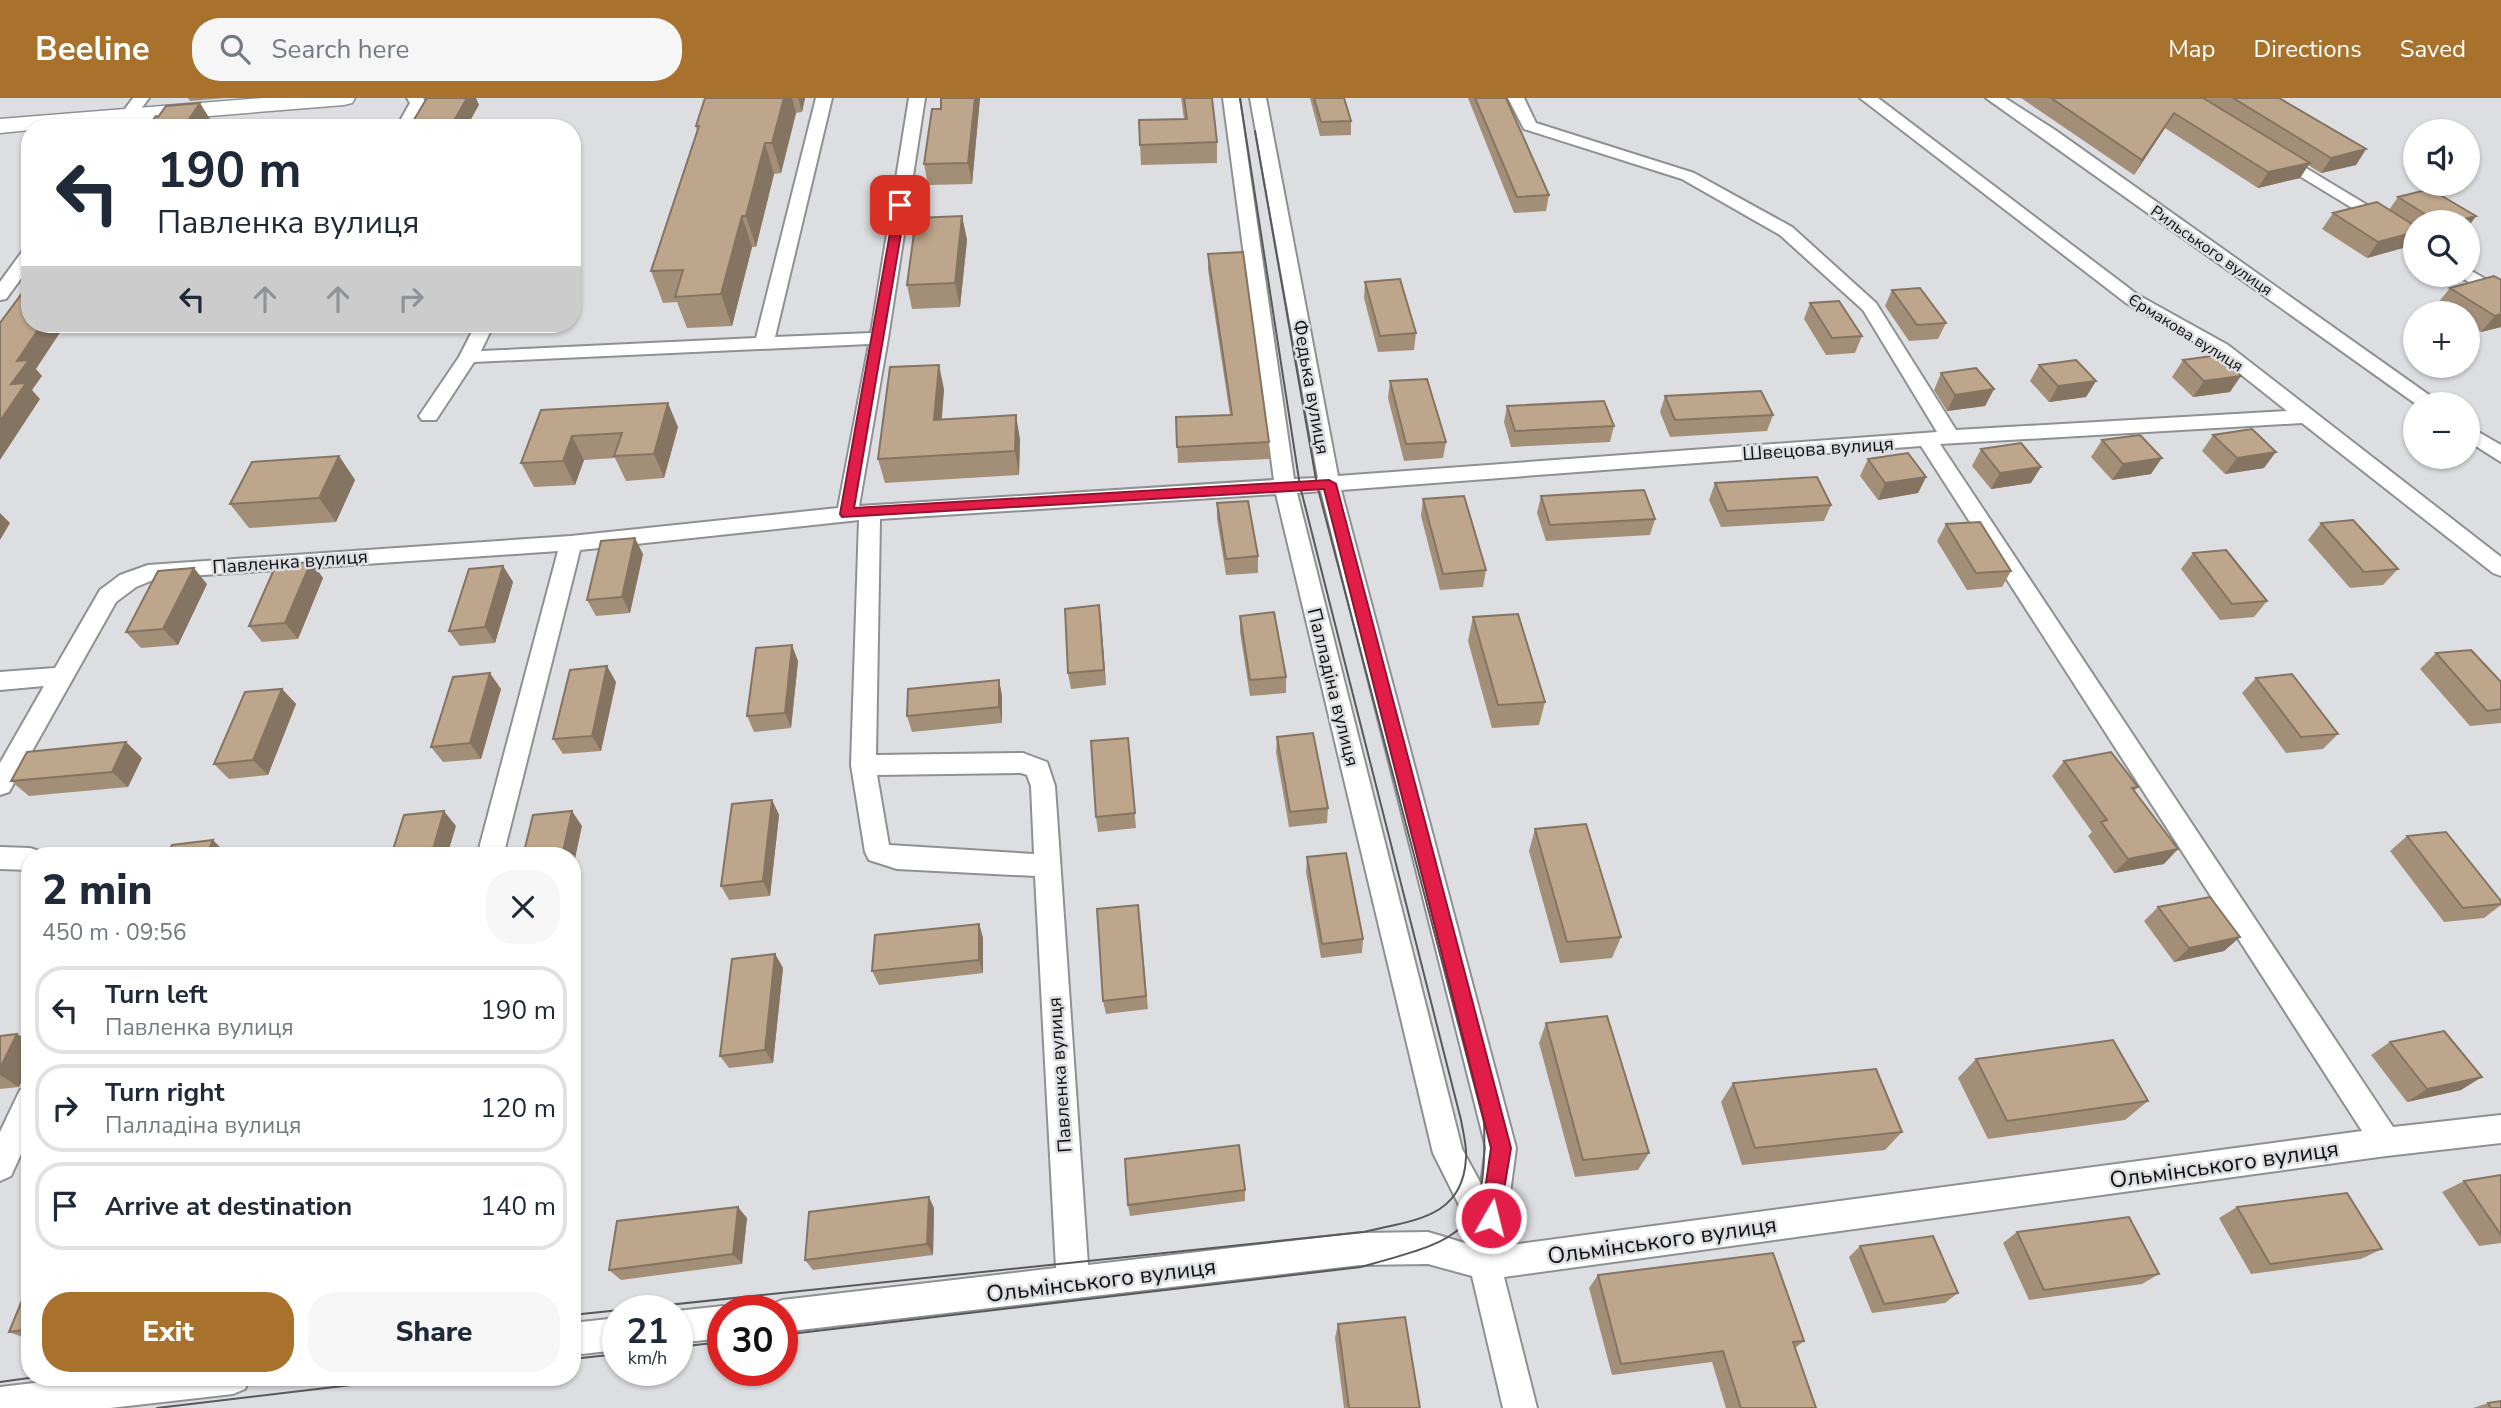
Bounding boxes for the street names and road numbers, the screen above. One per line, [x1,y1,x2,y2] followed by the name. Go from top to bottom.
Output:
[2146,200,2277,301] street label: Рильського вулиця
[2124,289,2247,377] street label: Єрмакова вулиця
[1286,318,1336,457] street label: Федька вулиця
[1741,431,1895,467] street label: Швецова вулиця
[211,544,369,580] street label: Павленка вулиця
[1301,605,1365,769] street label: Палладіна вулиця
[1042,996,1078,1154] street label: Павленка вулиця
[2107,1133,2341,1196] street label: Ольмінського вулиця
[1545,1209,1779,1272] street label: Ольмінського вулиця
[984,1251,1218,1310] street label: Ольмінського вулиця

